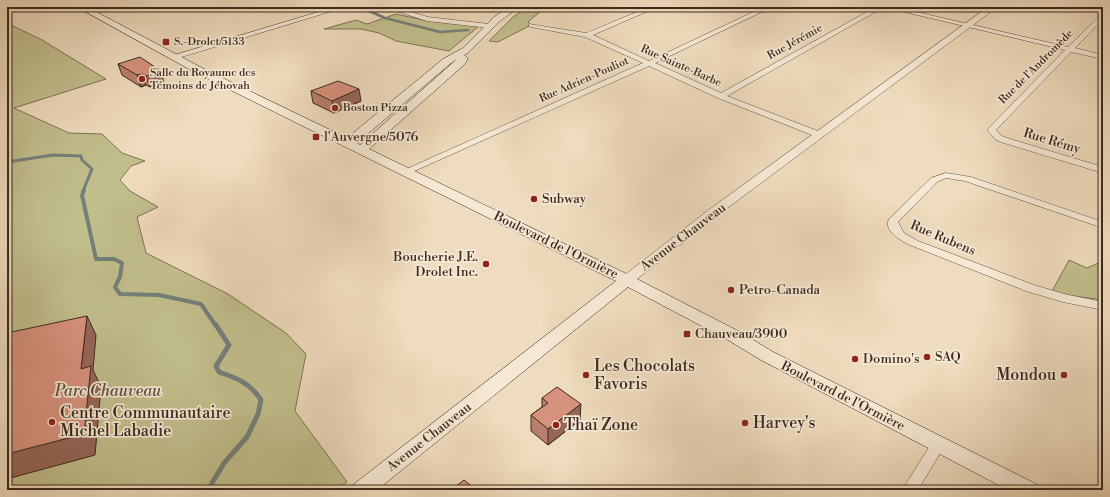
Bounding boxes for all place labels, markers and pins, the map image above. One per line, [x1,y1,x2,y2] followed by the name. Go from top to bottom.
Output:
[174,35,245,49] place label: S.-Drolet/5133
[161,37,171,47] marker: S.-Drolet/5133
[150,66,256,93] place label: Salle du Royaume des Témoins de Jéhovah
[137,74,147,84] marker: Salle du Royaume des Témoins de Jéhovah
[342,101,408,115] place label: Boston Pizza
[330,103,340,113] marker: Boston Pizza
[324,129,419,145] place label: l'Auvergne/5076
[311,132,321,142] marker: l'Auvergne/5076
[542,191,587,207] place label: Subway
[529,194,539,204] marker: Subway
[392,249,478,280] place label: Boucherie J.E. Drolet Inc.
[481,259,491,269] marker: Boucherie J.E. Drolet Inc.
[739,282,821,298] place label: Petro-Canada
[726,285,736,295] marker: Petro-Canada
[695,326,788,342] place label: Chauveau/3900
[682,329,692,339] marker: Chauveau/3900
[935,349,961,365] place label: SAQ
[863,351,920,367] place label: Domino's
[922,352,932,362] marker: SAQ
[850,354,860,364] marker: Domino's
[594,356,695,394] place label: Les Chocolats Favoris
[996,365,1056,385] place label: Mondou
[581,370,591,380] marker: Les Chocolats Favoris
[1059,370,1069,380] marker: Mondou
[60,403,230,441] place label: Centre Communautaire Michel Labadie
[753,413,816,433] place label: Harvey's
[564,415,638,435] place label: Thaï Zone
[47,417,57,427] marker: Centre Communautaire Michel Labadie
[740,418,750,428] marker: Harvey's
[551,420,561,430] marker: Thaï Zone

